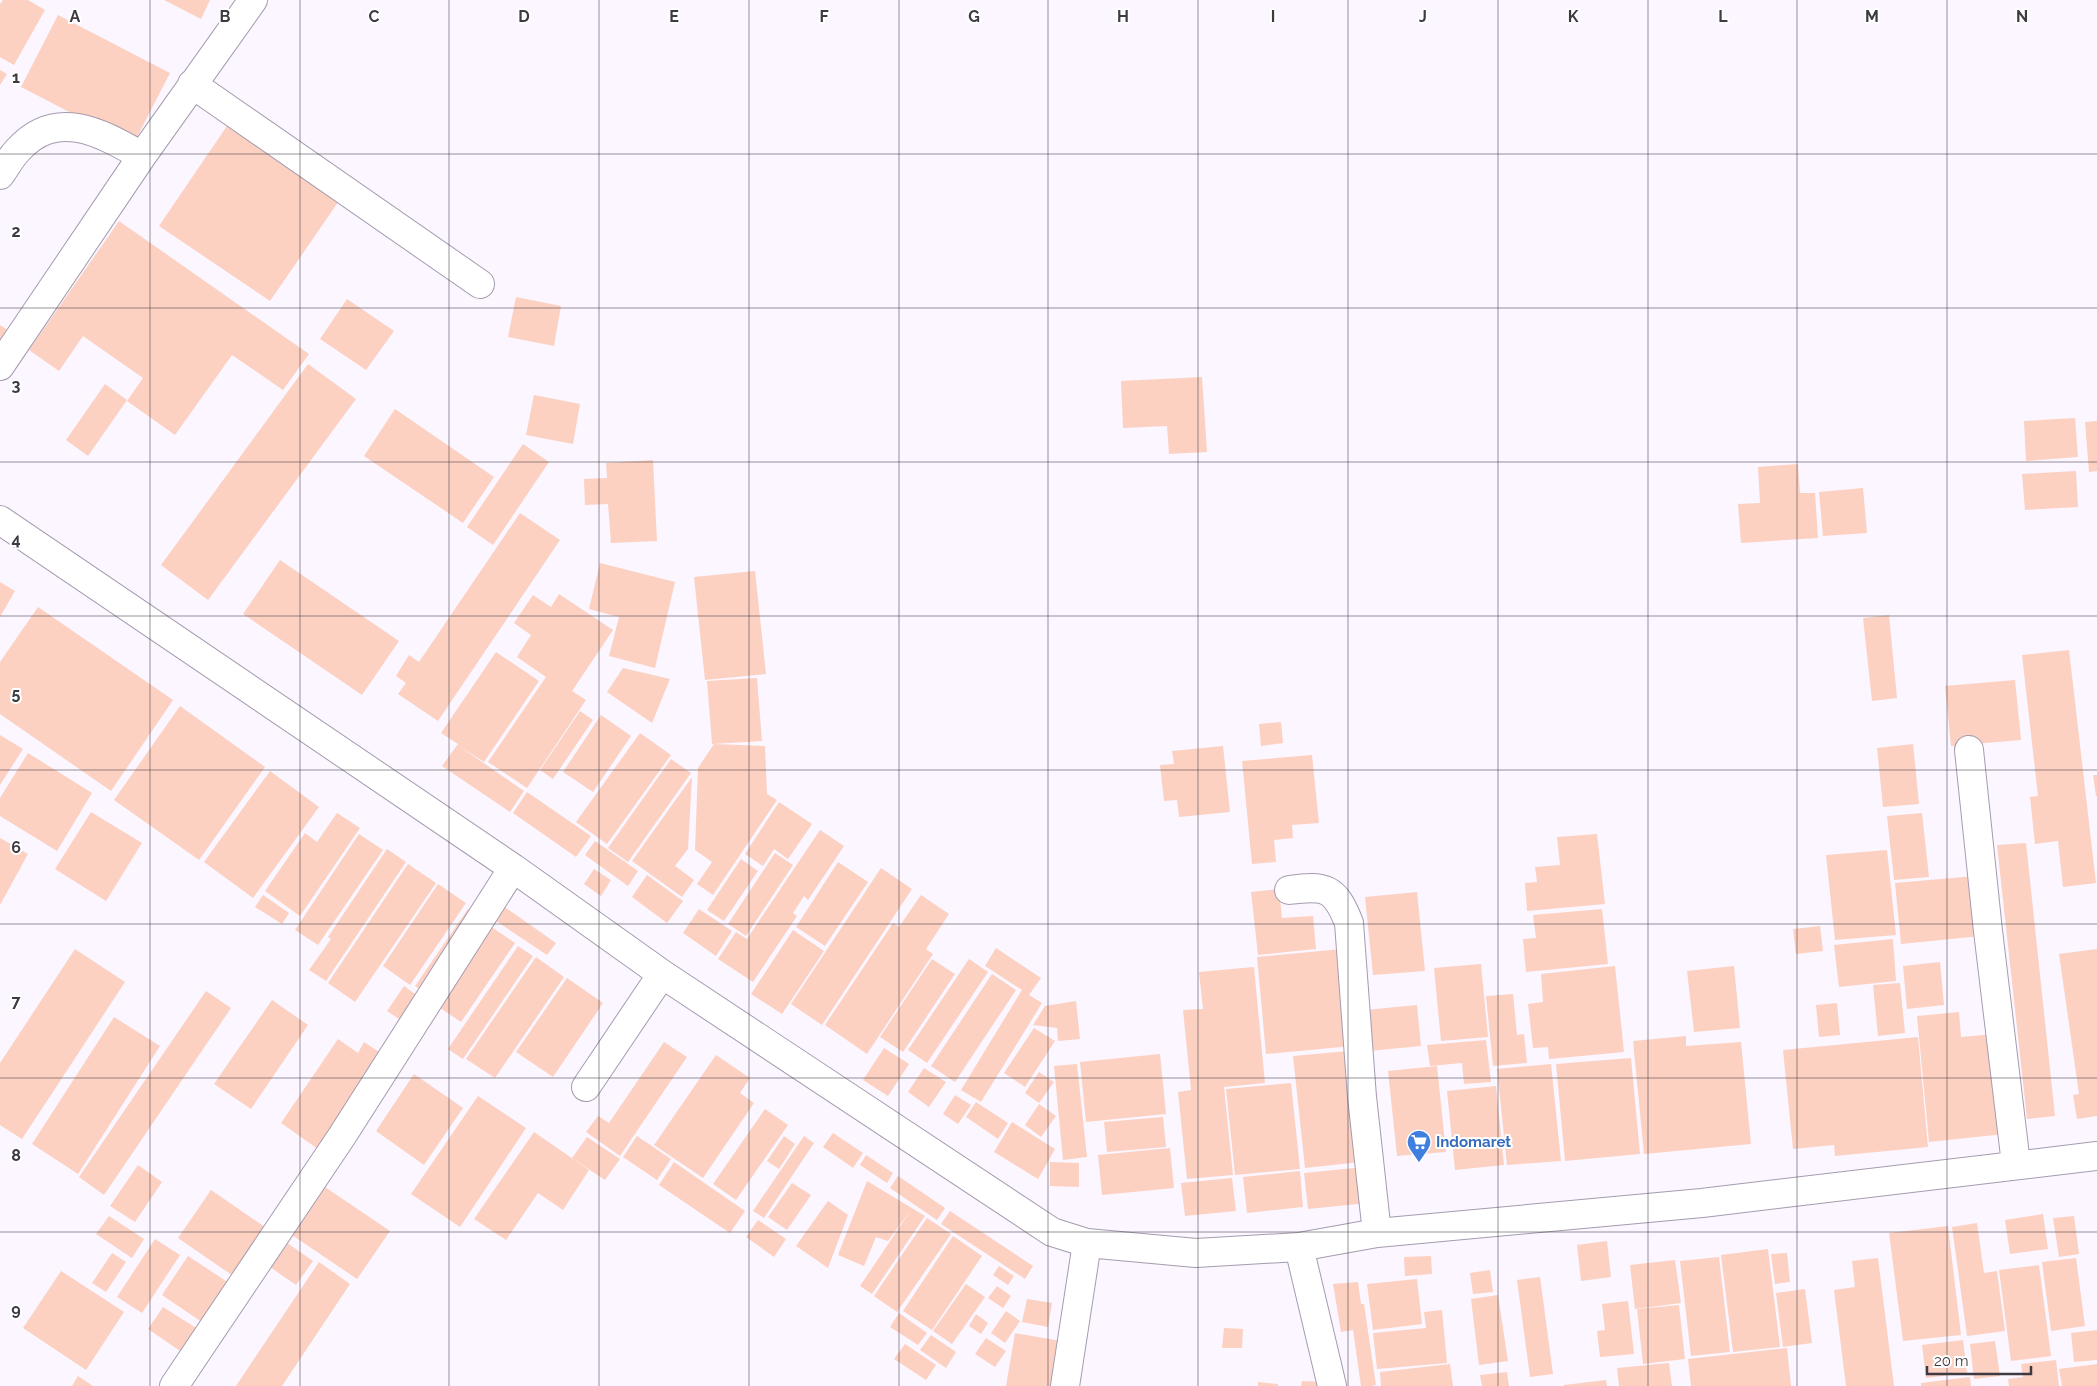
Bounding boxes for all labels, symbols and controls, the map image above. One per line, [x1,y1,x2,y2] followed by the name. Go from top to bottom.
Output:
[70,7,81,26] text: A
[220,7,231,26] text: B
[369,7,380,26] text: C
[518,7,530,26] text: D
[669,7,679,26] text: E
[819,7,829,26] text: F
[968,7,980,26] text: G
[1117,7,1129,26] text: H
[1271,7,1275,26] text: I
[1419,7,1427,26] text: J
[1568,7,1579,26] text: K
[1718,7,1728,26] text: L
[1865,7,1879,26] text: M
[2016,7,2028,26] text: N
[12,68,20,87] text: 1
[11,222,21,241] text: 2
[12,376,21,395] text: 3
[11,530,21,549] text: 4
[12,684,21,703] text: 5
[11,838,21,857] text: 6
[12,992,21,1011] text: 7
[1406,1129,1432,1163] supermarket icon: Indomaret
[1436,1133,1511,1151] place label: Indomaret
[11,1146,21,1165] text: 8
[11,1300,21,1319] text: 9
[1927,1344,2031,1376] scale bar
[1934,1352,1969,1370] text: 20 m

